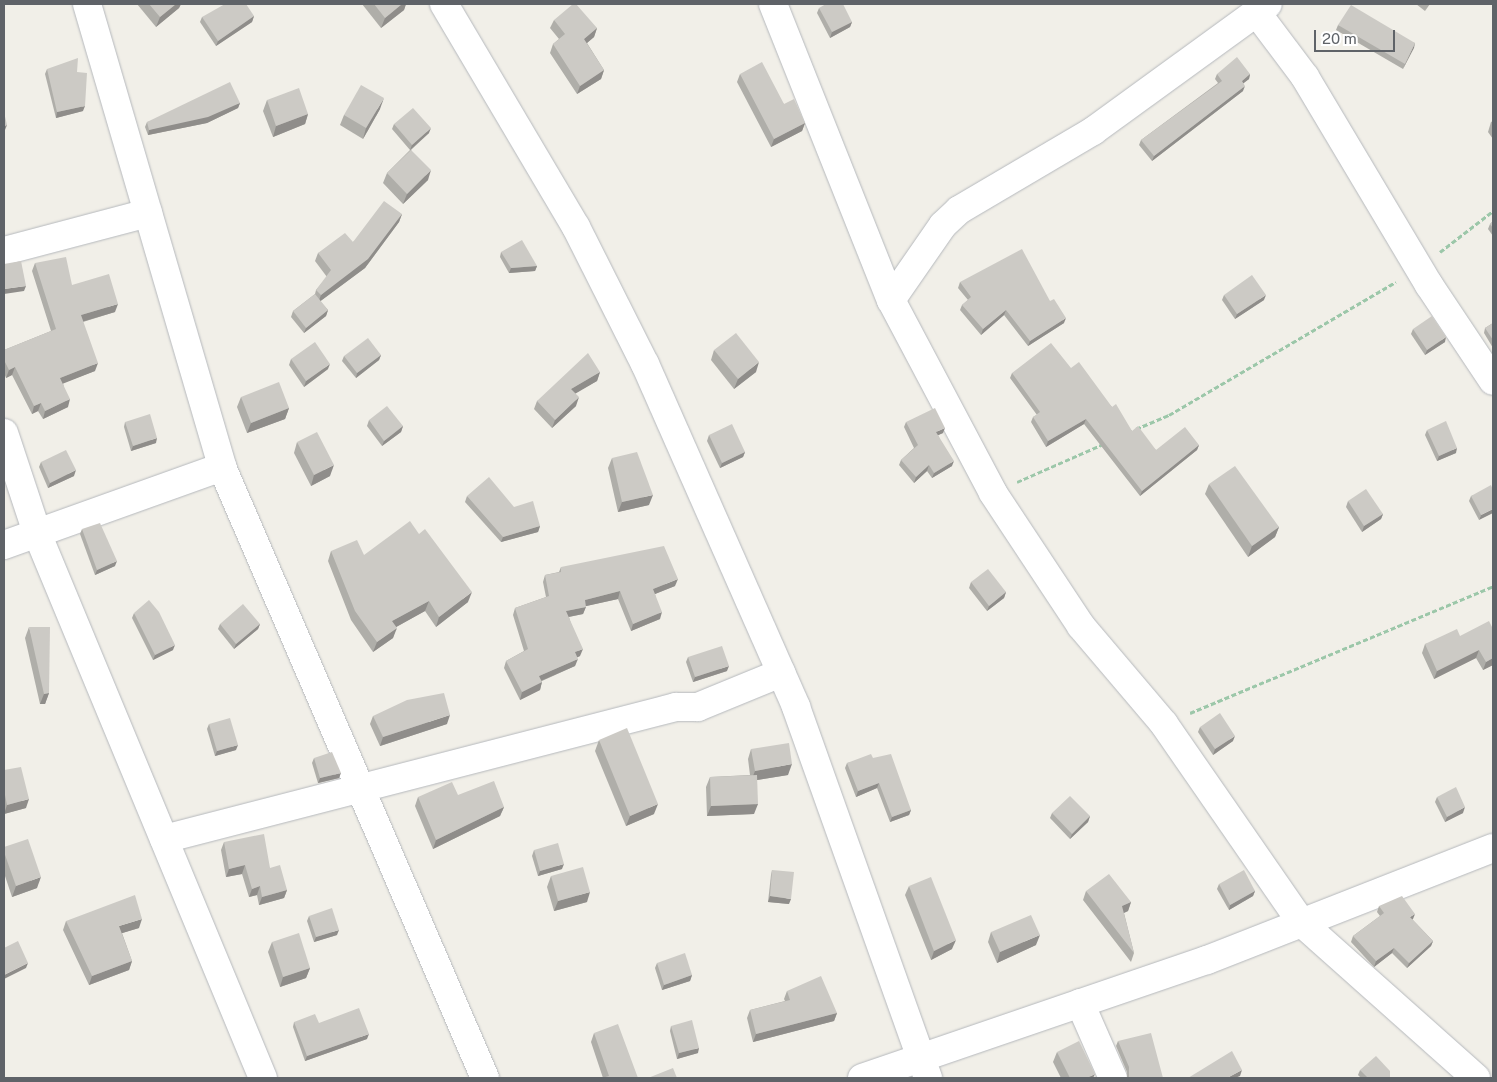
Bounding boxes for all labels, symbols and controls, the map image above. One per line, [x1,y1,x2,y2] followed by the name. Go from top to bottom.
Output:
[1317,20,1398,52] scale bar
[1322,30,1357,47] text: 20 m

